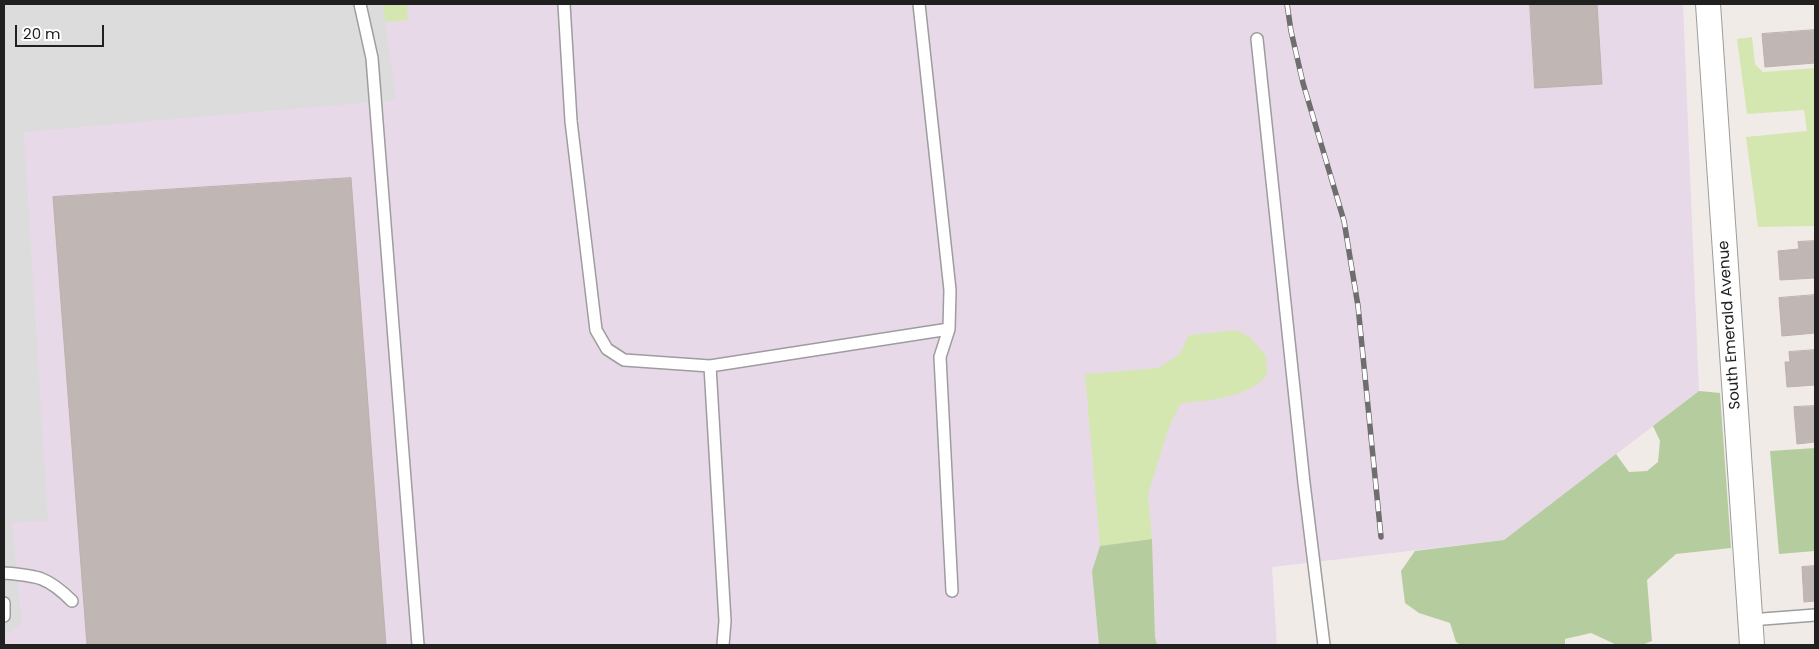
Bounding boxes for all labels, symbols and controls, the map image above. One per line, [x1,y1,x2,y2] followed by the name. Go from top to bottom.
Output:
[18,15,106,47] scale bar
[23,23,61,44] text: 20 m
[1715,240,1745,410] street label: South Emerald Avenue

